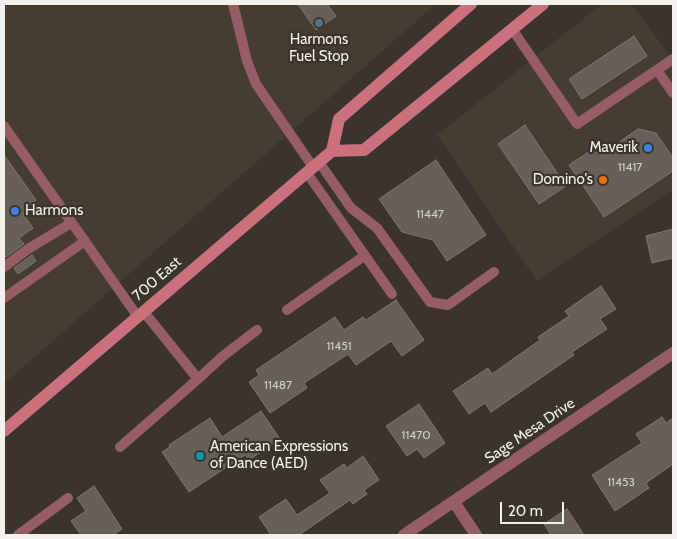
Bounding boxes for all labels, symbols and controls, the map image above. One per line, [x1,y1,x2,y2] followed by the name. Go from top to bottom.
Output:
[313,17,325,29] marker: Harmons Fuel Stop
[289,31,349,66] place label: Harmons Fuel Stop
[589,139,638,157] place label: Maverik
[642,142,654,154] marker: Maverik
[618,160,642,174] house number: 11417
[533,171,593,189] place label: Domino's
[597,174,609,186] marker: Domino's
[25,202,83,220] place label: Harmons
[9,205,21,217] marker: Harmons
[416,207,444,221] house number: 11447
[129,253,185,305] street label: 700 East
[326,339,352,353] house number: 11451
[264,378,292,392] house number: 11487
[482,394,578,468] street label: Sage Mesa Drive
[401,428,431,442] house number: 11470
[210,438,348,473] place label: American Expressions of Dance (AED)
[194,450,206,462] marker: American Expressions of Dance (AED)
[607,475,635,489] house number: 11453
[502,492,566,524] scale bar
[508,502,543,520] text: 20 m

